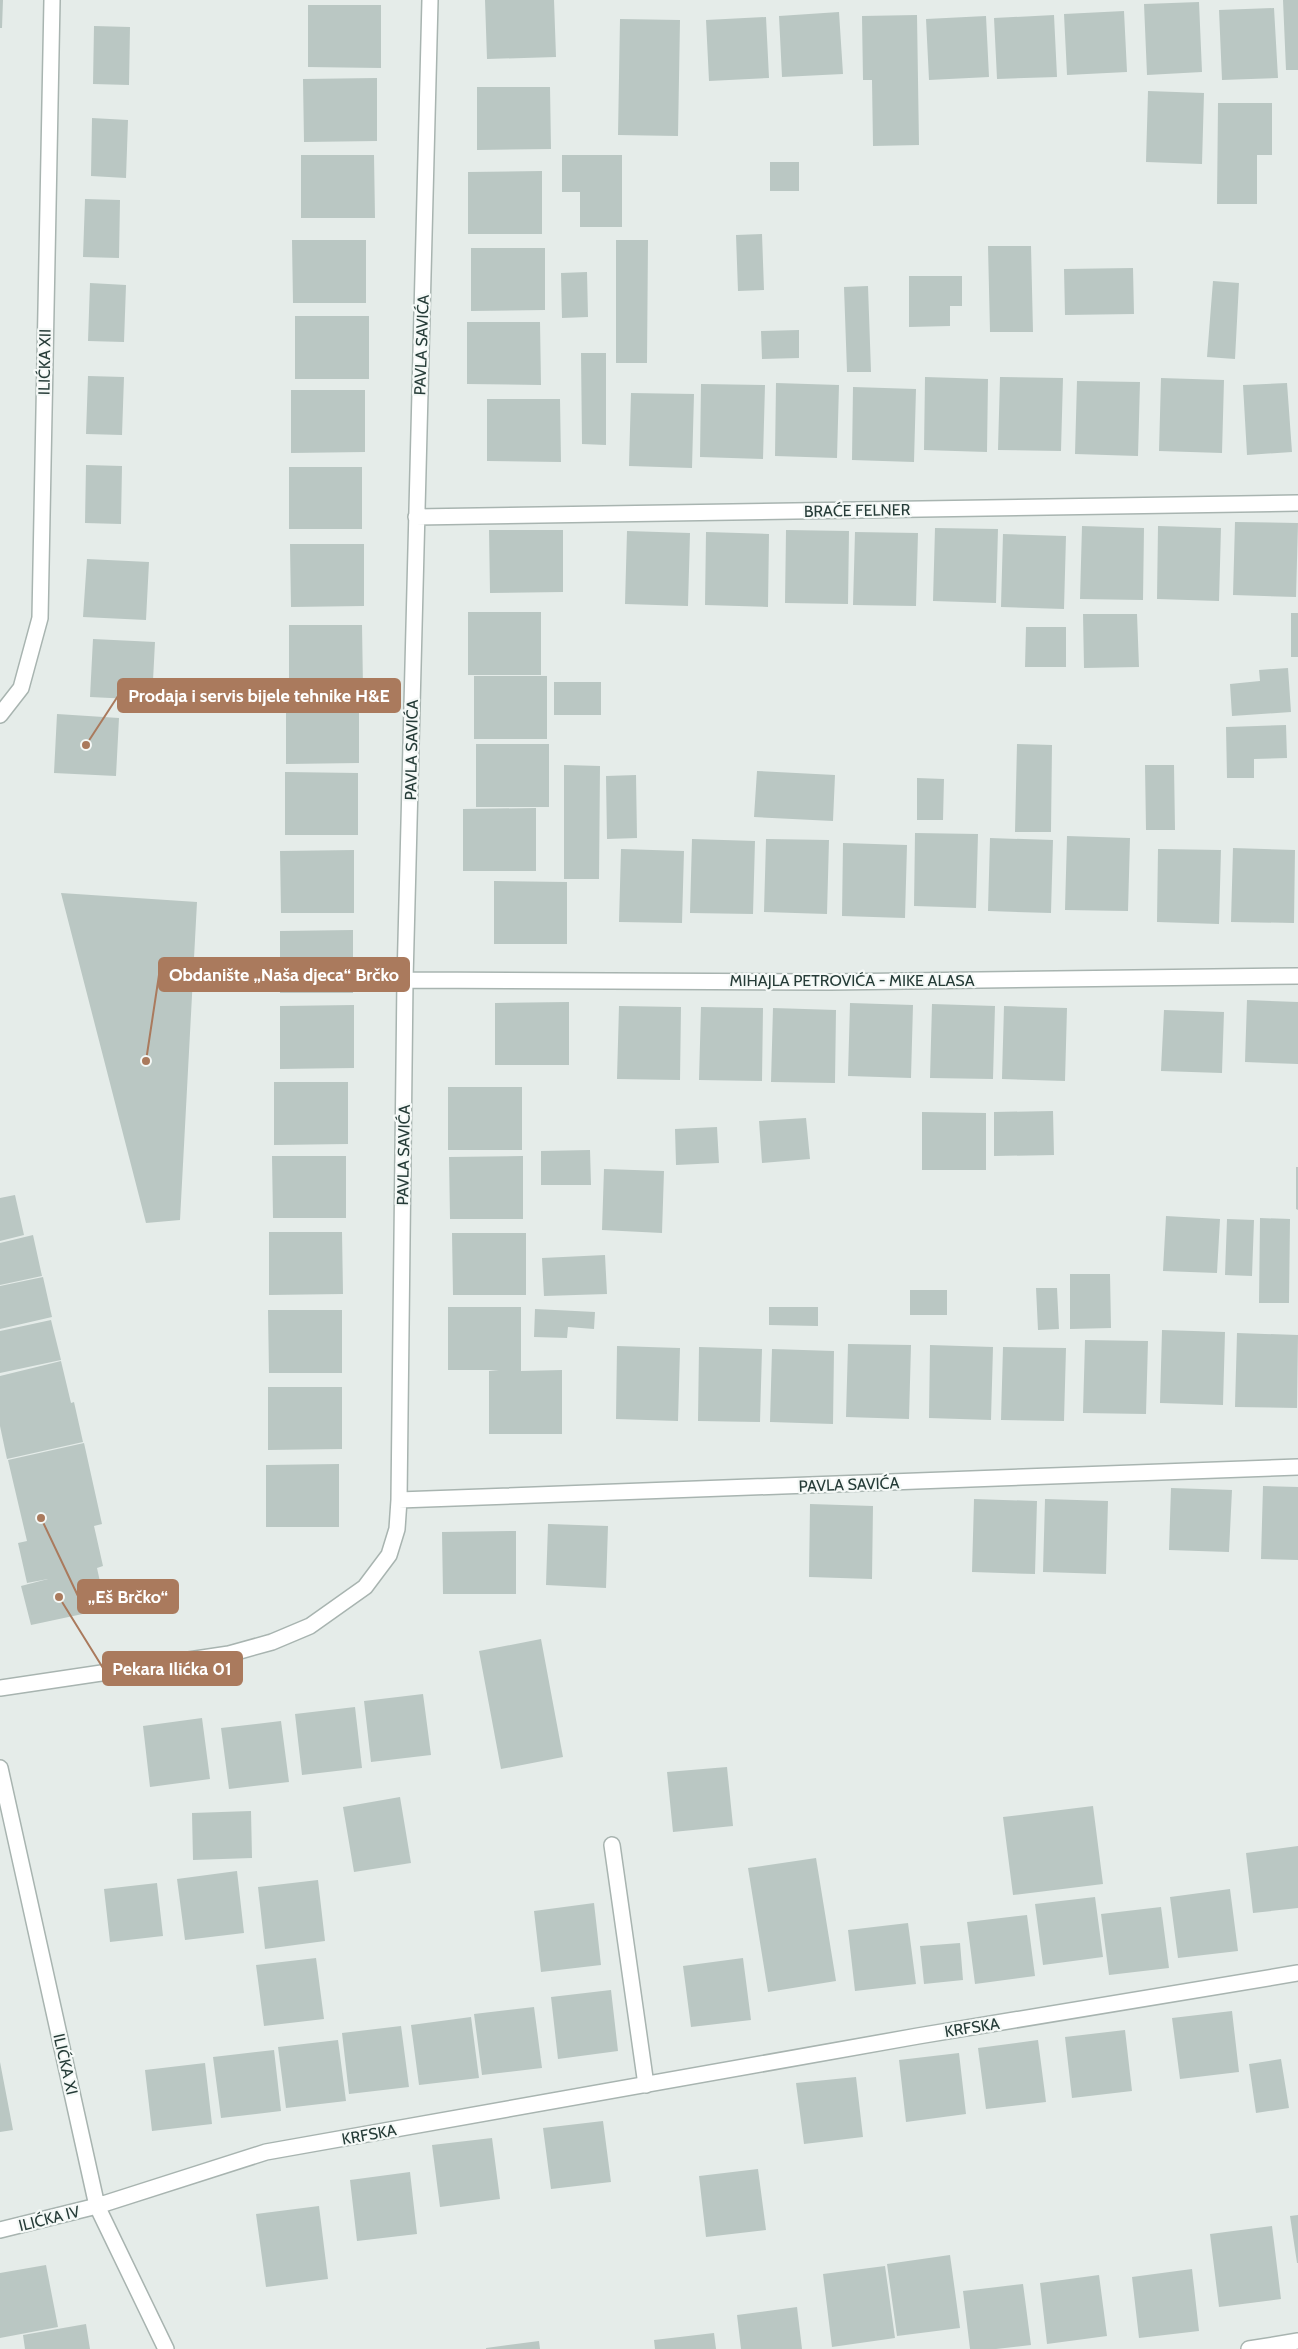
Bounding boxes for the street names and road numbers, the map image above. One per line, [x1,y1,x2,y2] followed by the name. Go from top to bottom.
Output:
[410,294,433,396] street label: PAVLA SAVIĆA
[34,329,55,395] street label: ILIĆKA XII
[804,500,911,521] street label: BRAĆE FELNER
[401,699,422,801] street label: PAVLA SAVIĆA
[730,971,975,990] street label: MIHAJLA PETROVIĆA - MIKE ALASA
[393,1104,414,1206] street label: PAVLA SAVIĆA
[798,1473,900,1496] street label: PAVLA SAVIĆA
[943,2014,1001,2041] street label: KRFSKA
[49,2032,82,2097] street label: ILIĆKA XI
[340,2120,398,2149] street label: KRFSKA
[17,2202,82,2235] street label: ILIĆKA IV

